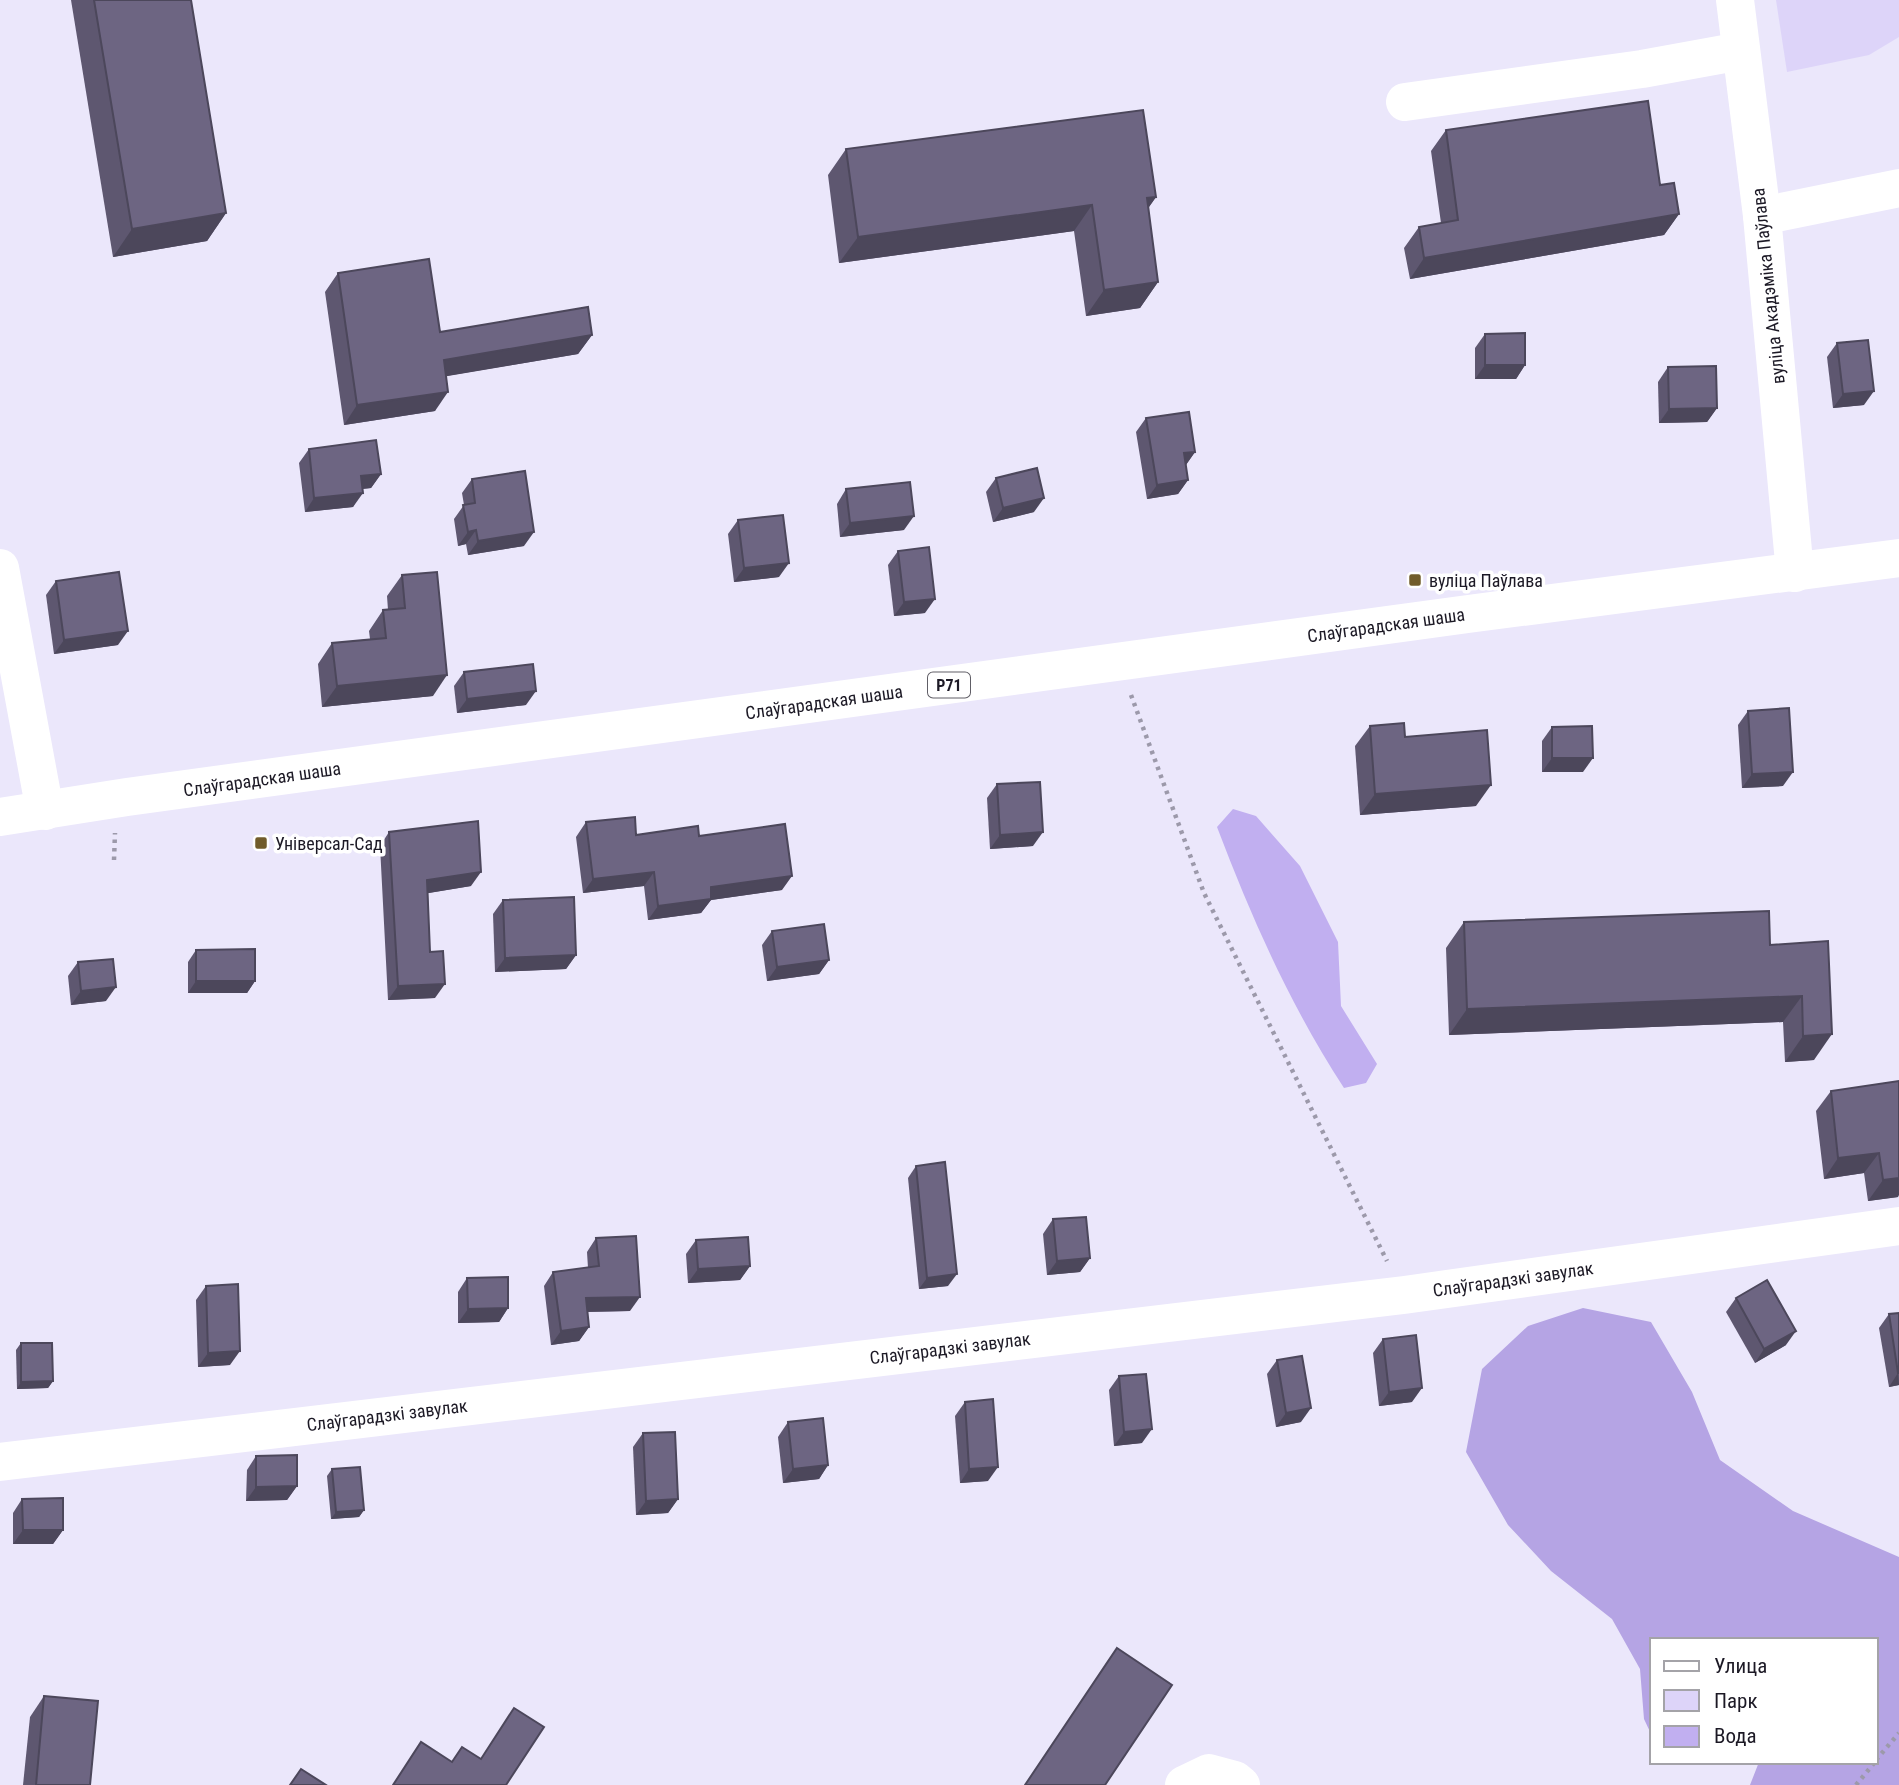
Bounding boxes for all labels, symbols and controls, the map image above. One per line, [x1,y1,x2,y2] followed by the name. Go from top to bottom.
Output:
[1747,187,1789,385] street label: вуліца Акадэміка Паўлава
[1429,570,1543,591] place label: вуліца Паўлава
[1407,572,1423,588] marker: вуліца Паўлава
[1306,604,1466,646] street label: Слаўгарадская шаша
[928,672,970,698] road number: Р71
[744,681,904,723] street label: Слаўгарадская шаша
[182,758,342,800] street label: Слаўгарадская шаша
[275,833,383,854] place label: Універсал-Сад
[253,835,269,851] marker: Універсал-Сад
[1431,1257,1595,1301] street label: Слаўгарадзкі завулак
[868,1328,1032,1368] street label: Слаўгарадзкі завулак
[305,1395,469,1435] street label: Слаўгарадзкі завулак
[1650,1638,1878,1764] legend
[1714,1654,1767,1678] text: Улица
[1714,1689,1758,1713] text: Парк
[1714,1724,1757,1748] text: Вода

